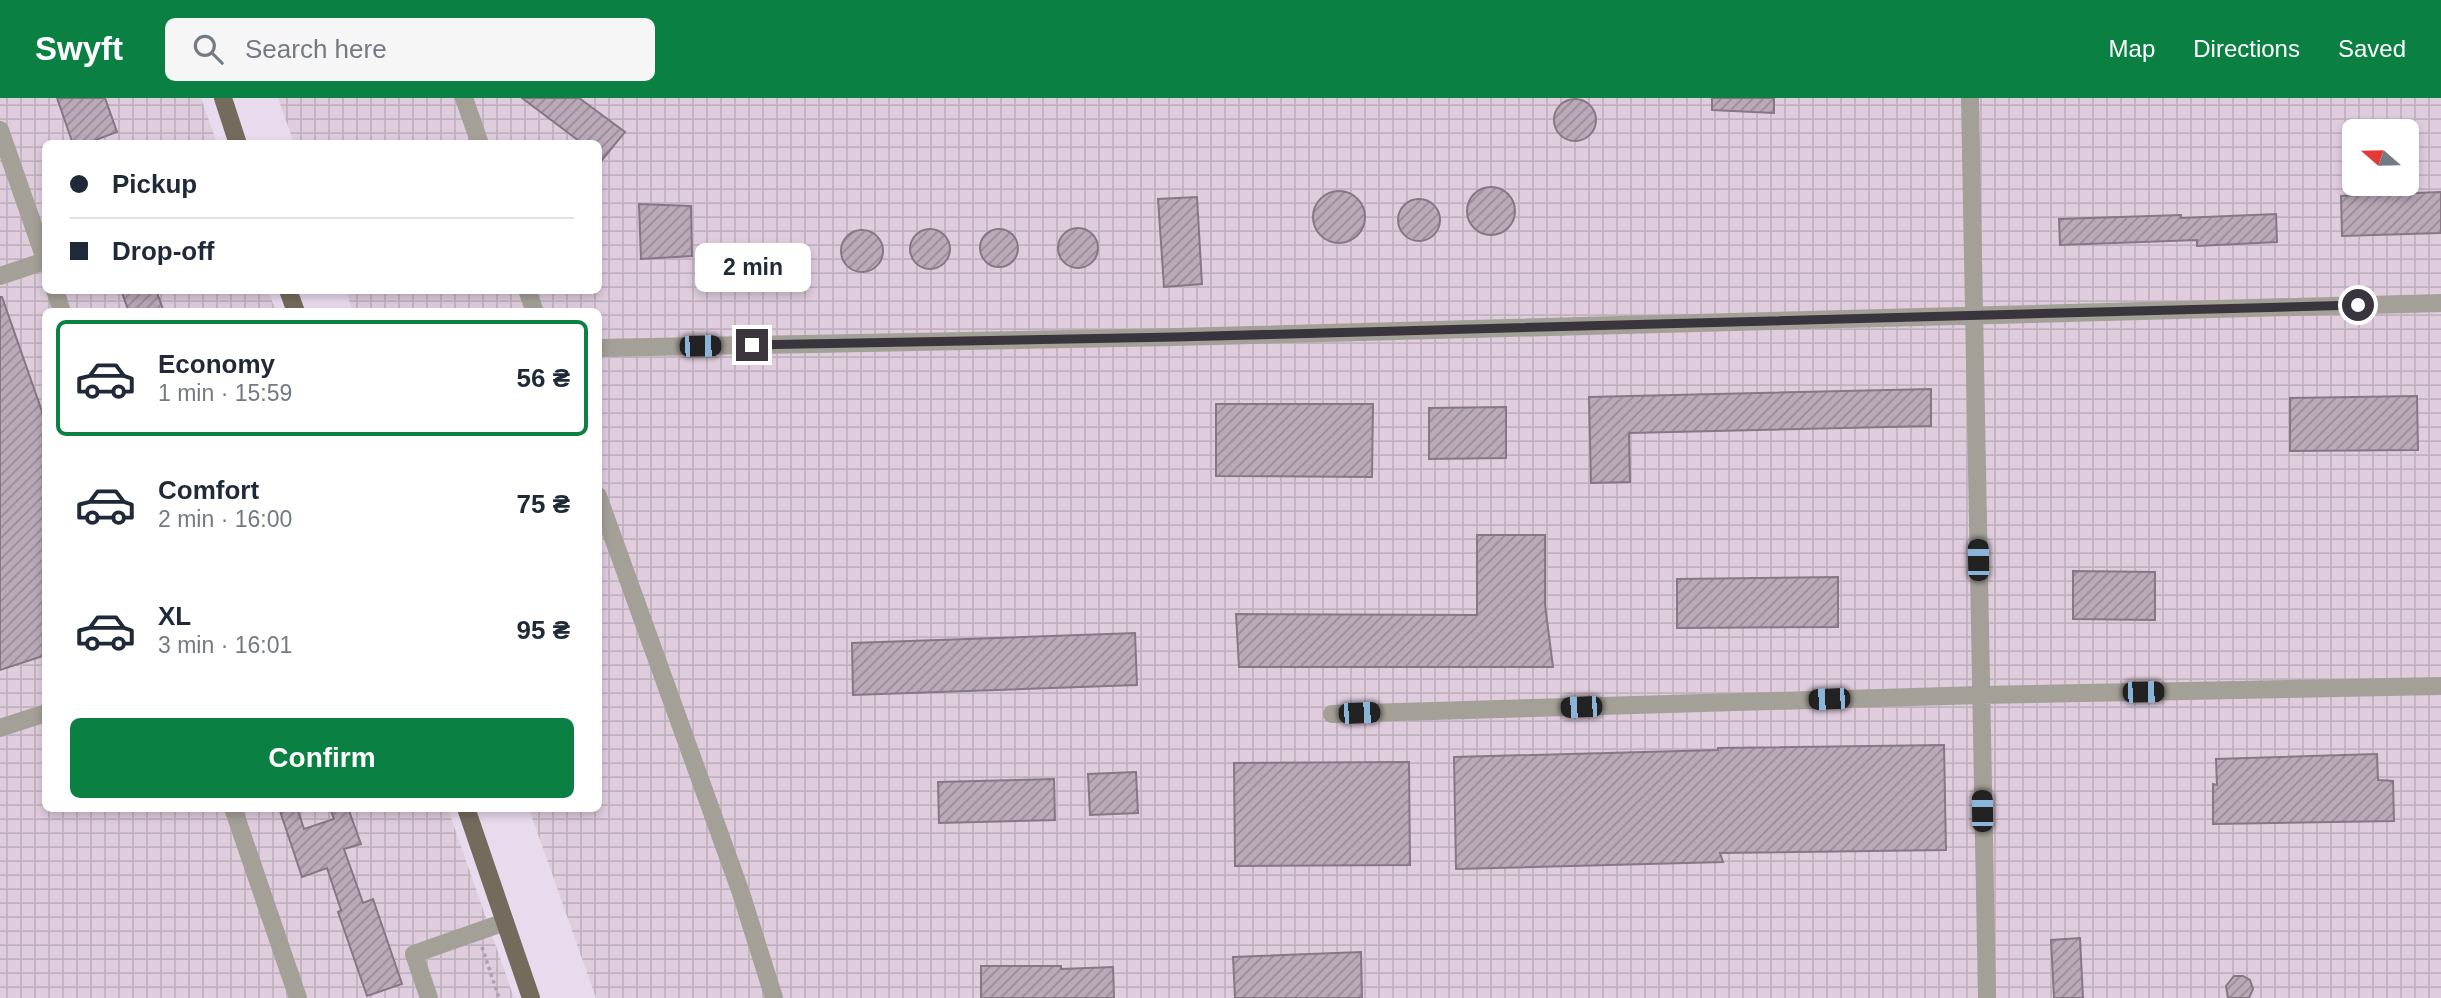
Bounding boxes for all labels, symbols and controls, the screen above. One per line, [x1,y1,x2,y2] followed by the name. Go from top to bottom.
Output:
[165,18,655,81] search box
[35,30,123,67] text: Swyft
[189,30,227,68] icon: search
[245,34,387,64] text: Search here
[2109,35,2155,62] text: Map
[2193,35,2300,62] text: Directions
[2338,35,2406,62] text: Saved
[2342,119,2418,196] north arrow
[2342,119,2419,196] map controls
[112,169,197,199] text: Pickup
[112,236,215,266] text: Drop-off
[694,244,810,292] callout: 2 min
[723,254,783,280] text: 2 min
[2342,289,2374,321] route start
[736,329,768,361] route end
[679,335,722,357] car
[74,347,137,410] icon: car
[158,349,275,379] text: Economy
[517,363,570,393] text: 56 ₴
[158,380,292,406] text: 1 min · 15:59
[74,473,137,536] icon: car
[158,475,259,505] text: Comfort
[517,489,570,519] text: 75 ₴
[158,506,292,532] text: 2 min · 16:00
[1968,539,1989,581] car
[74,599,137,662] icon: car
[158,601,191,631] text: XL
[517,615,570,645] text: 95 ₴
[158,632,292,658] text: 3 min · 16:01
[2122,681,2165,703] car
[1808,688,1851,710] car
[1560,696,1603,718] car
[1338,702,1381,724] car
[70,718,574,798] button: Confirm
[1972,790,1993,832] car

